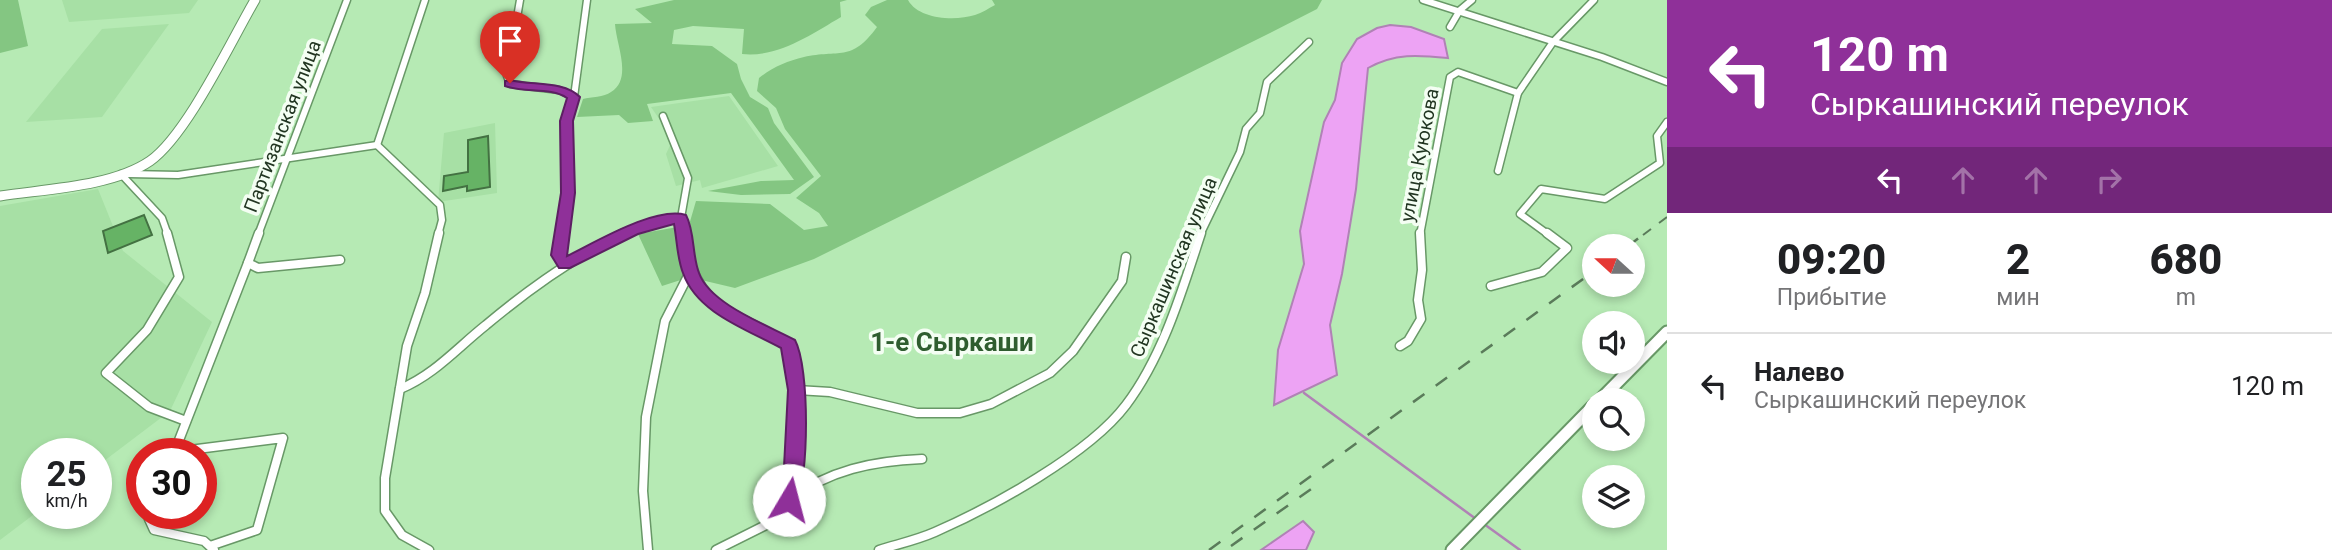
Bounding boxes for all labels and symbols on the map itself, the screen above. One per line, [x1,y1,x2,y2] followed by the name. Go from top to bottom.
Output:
[480,11,540,83] pin
[239,37,326,216] street label: Партизанская улица
[1395,86,1444,224] street label: улица Куюкова
[1125,174,1222,361] street label: Сыркашинская улица
[1582,234,1645,298] north arrow
[870,327,1034,357] district label: 1-е Сыркаши
[126,438,217,529] speed limit sign: 30
[752,463,826,537] position arrow

